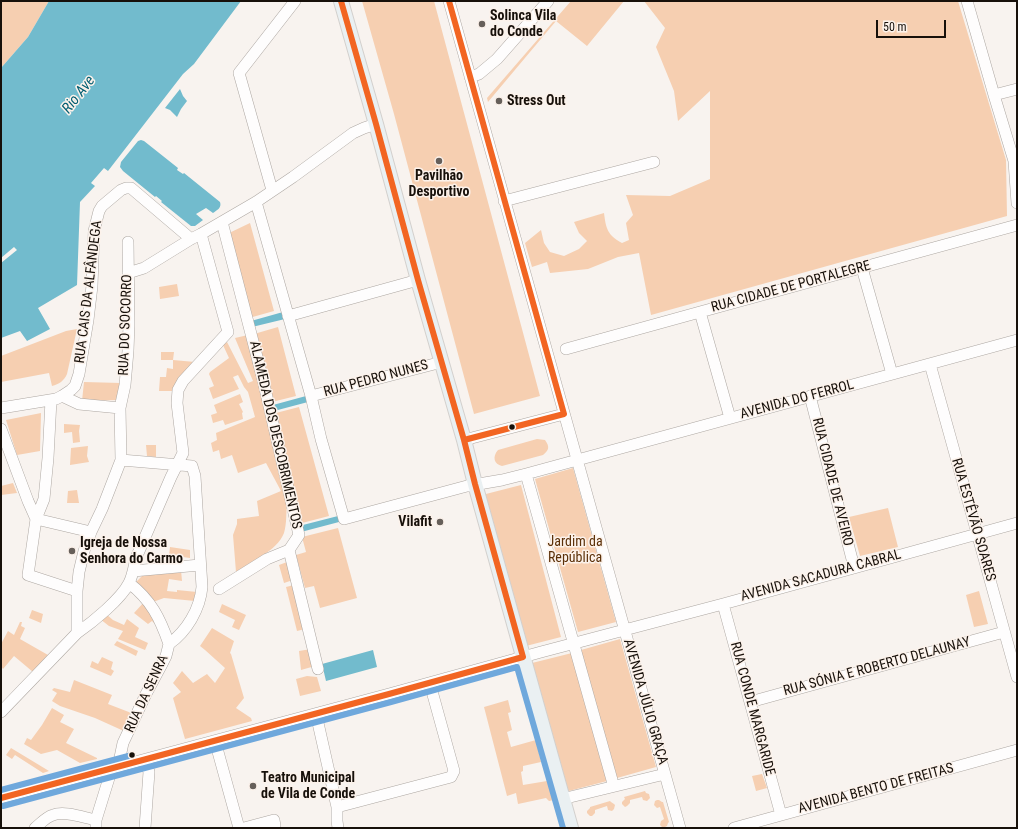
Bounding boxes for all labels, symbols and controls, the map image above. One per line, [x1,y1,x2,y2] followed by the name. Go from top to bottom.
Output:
[490,8,556,40] place label: Solinca Vila do Conde
[878,12,948,38] scale bar
[477,19,487,29] marker: Solinca Vila do Conde
[883,20,907,34] text: 50 m
[59,73,99,117] water label: Rio Ave
[507,93,566,109] place label: Stress Out
[494,96,504,106] marker: Stress Out
[434,156,444,166] marker: Pavilhão Desportivo
[409,168,469,200] place label: Pavilhão Desportivo
[72,220,106,364] street label: RUA CAIS DA ALFÂNDEGA
[709,258,873,316] street label: RUA CIDADE DE PORTALEGRE
[116,274,136,376] street label: RUA DO SOCORRO
[245,339,305,531] street label: ALAMEDA DOS DESCOBRIMENTOS
[322,357,430,401] street label: RUA PEDRO NUNES
[738,377,856,423] street label: AVENIDA DO FERROL
[808,416,856,548] street label: RUA CIDADE DE AVEIRO
[507,422,517,432] unlabelled marker
[947,457,999,583] street label: RUA ESTÊVÃO SOARES
[398,514,432,530] place label: Vilafit
[435,517,445,527] marker: Vilafit
[547,534,603,566] park label: Jardim da República
[80,535,183,568] place label: Igreja de Nossa Senhora do Carmo
[67,546,77,556] marker: Igreja de Nossa Senhora do Carmo
[739,547,903,605] street label: AVENIDA SACADURA CABRAL
[782,634,972,700] street label: RUA SÓNIA E ROBERTO DELAUNAY
[619,637,671,767] street label: AVENIDA JÚLIO GRAÇA
[726,640,778,778] street label: RUA CONDE MARGARIDE
[122,652,172,736] street label: RUA DA SENRA
[127,750,137,760] unlabelled marker
[797,760,955,818] street label: AVENIDA BENTO DE FREITAS
[261,770,355,802] place label: Teatro Municipal de Vila de Conde
[248,781,258,791] marker: Teatro Municipal de Vila de Conde

